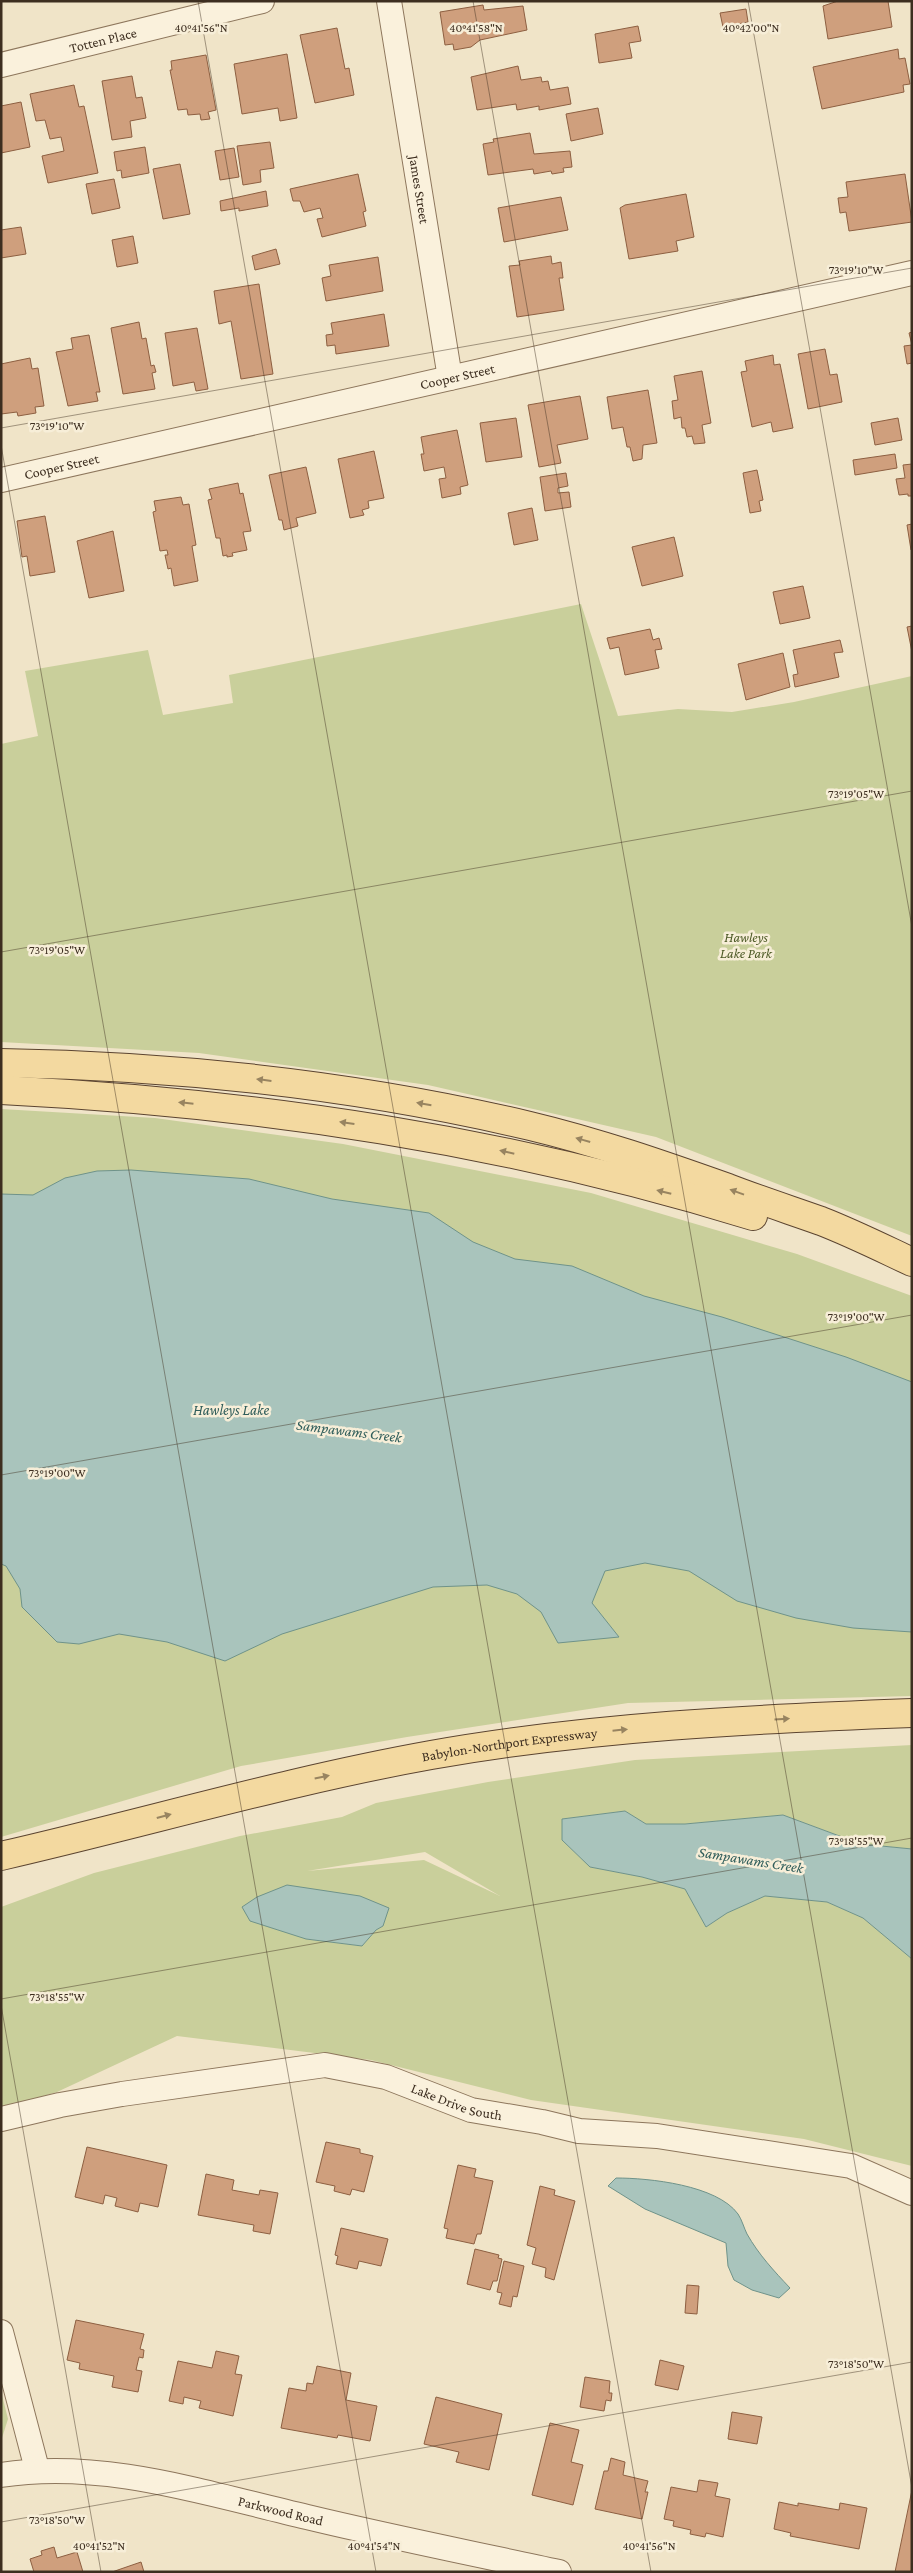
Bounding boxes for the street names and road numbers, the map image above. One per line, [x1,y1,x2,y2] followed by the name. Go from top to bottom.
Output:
[68,24,138,56] street label: Totten Place
[406,152,433,225] street label: James Street
[419,360,497,393] street label: Cooper Street
[23,450,101,482] street label: Cooper Street
[420,1724,598,1765] street label: Babylon-Northport Expressway
[409,2080,504,2123] street label: Lake Drive South
[237,2492,326,2529] street label: Parkwood Road

